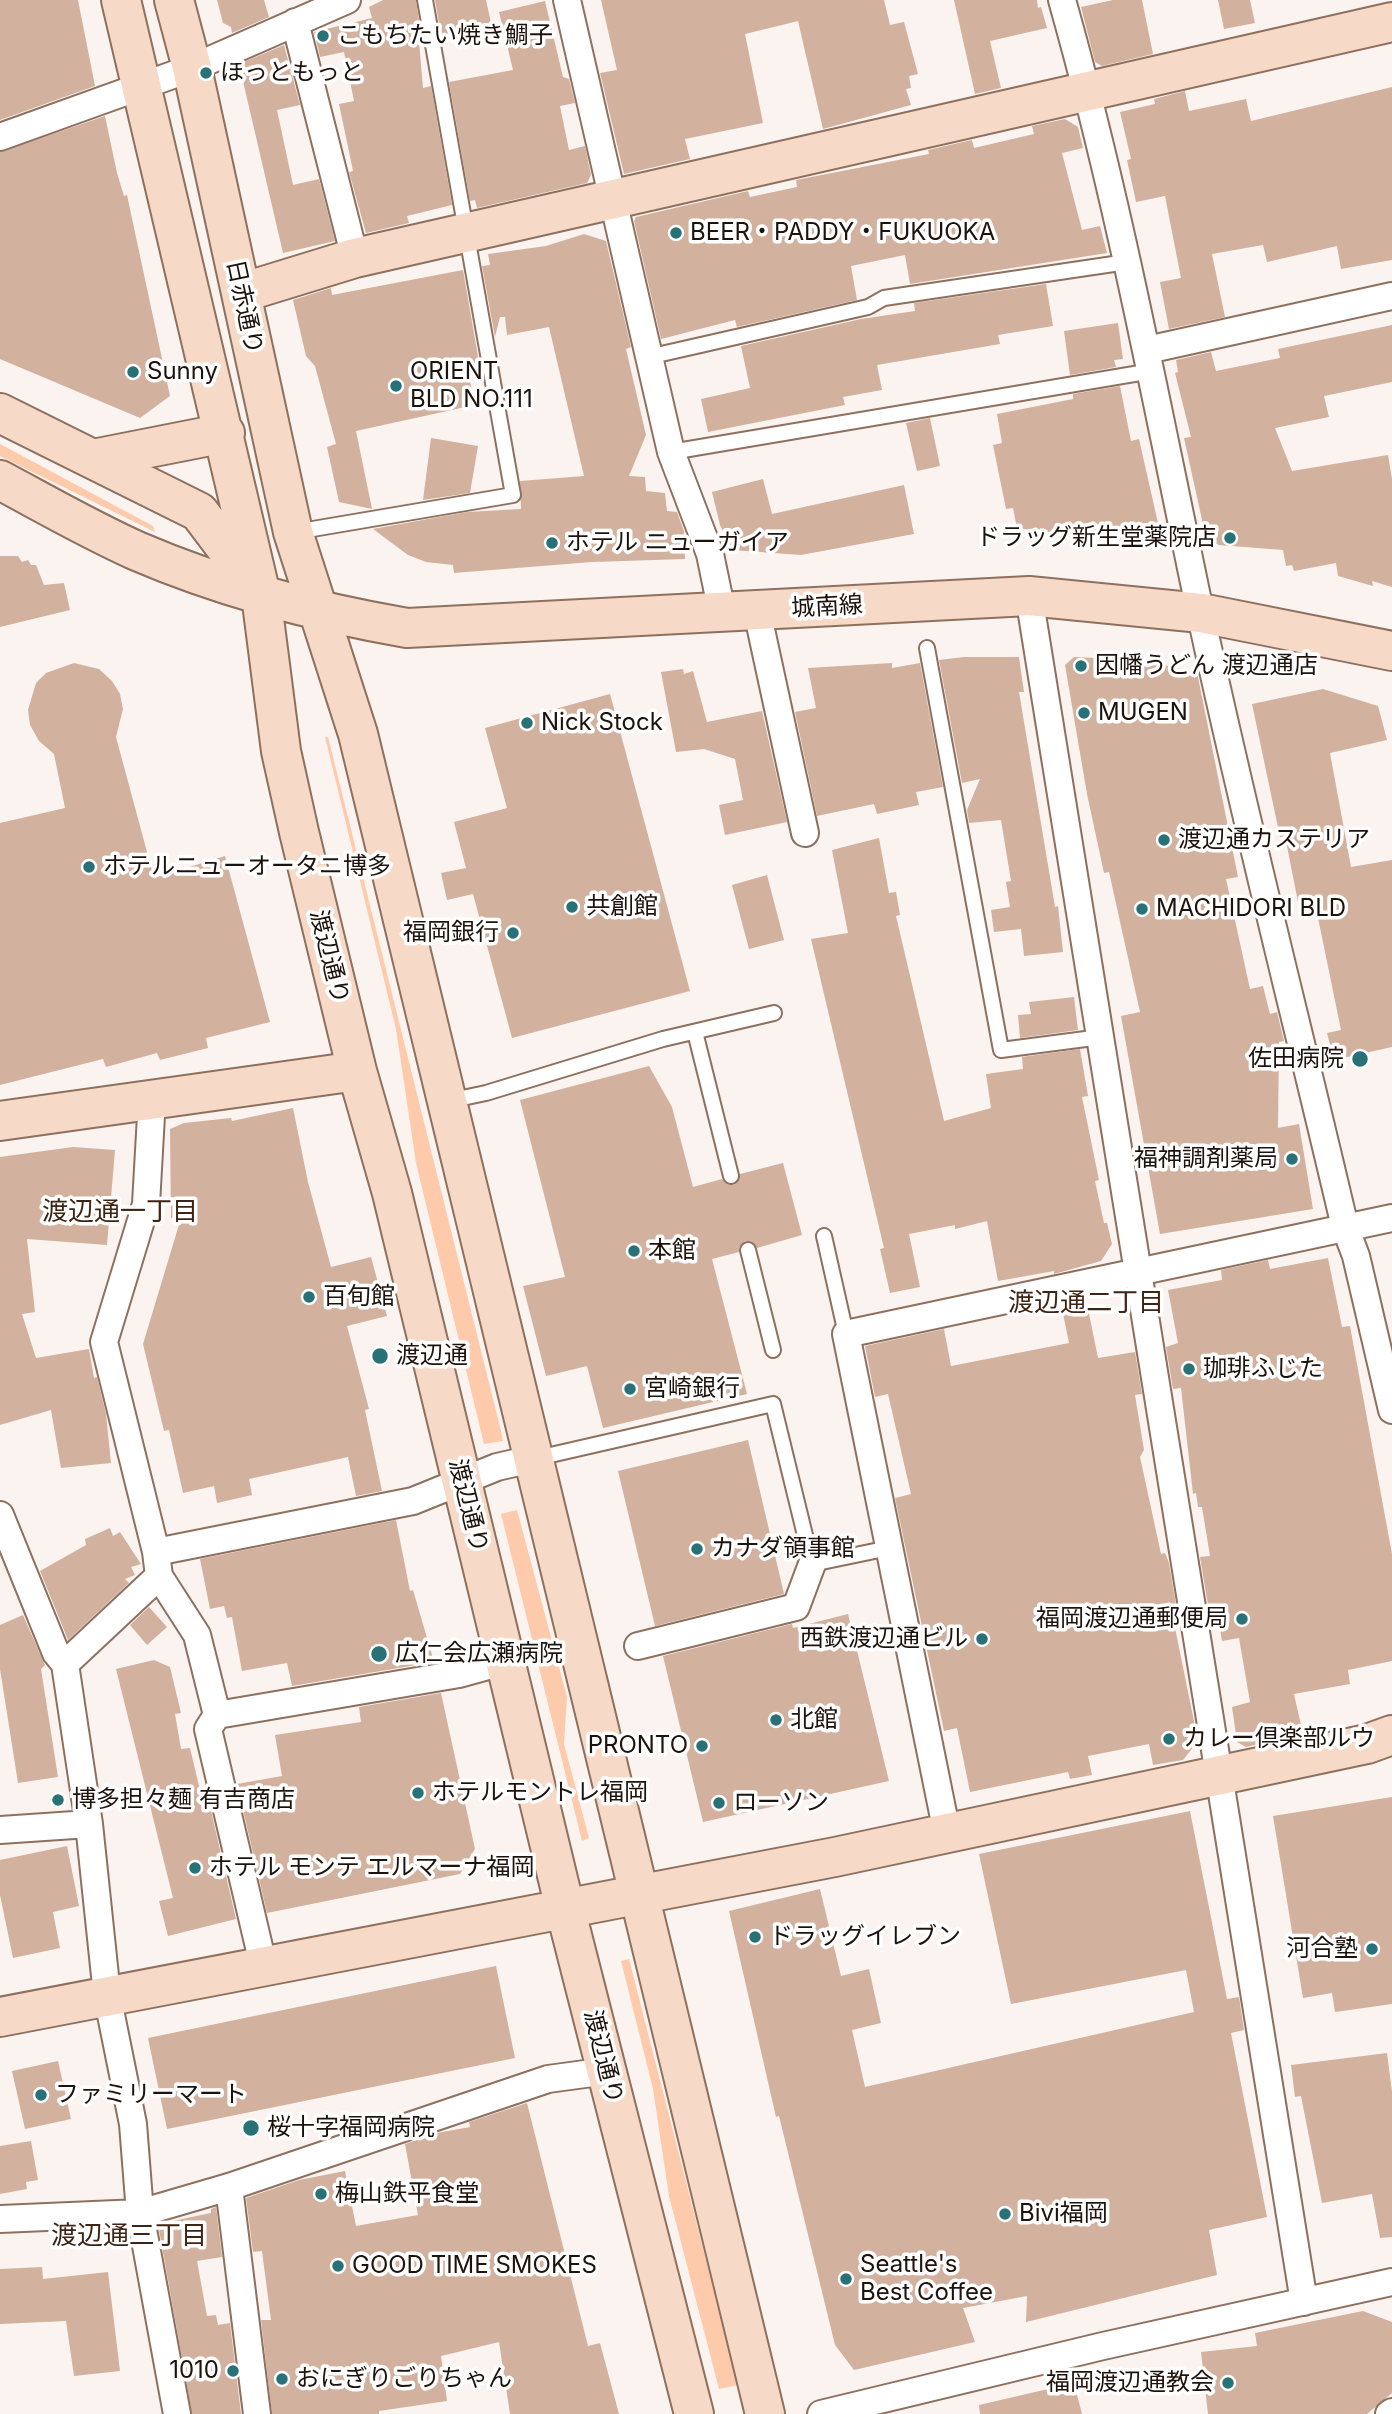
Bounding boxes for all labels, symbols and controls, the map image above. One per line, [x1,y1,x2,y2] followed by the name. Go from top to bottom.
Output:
[337,22,553,50] place label: こもちたい焼き鯛子
[315,28,331,44] marker: こもちたい焼き鯛子
[220,59,364,87] place label: ほっともっと
[198,65,214,81] marker: ほっともっと
[690,219,995,247] place label: BEER・PADDY・FUKUOKA
[668,225,684,241] marker: BEER・PADDY・FUKUOKA
[220,257,268,357] street label: 日赤通り
[147,358,218,386] place label: Sunny
[410,358,533,414] place label: ORIENT BLD NO.111
[125,364,141,380] marker: Sunny
[388,378,404,394] marker: ORIENT BLD NO.111
[976,524,1216,552] place label: ドラッグ新生堂薬院店
[566,529,789,557] place label: ホテル ニューガイア
[1222,530,1238,546] marker: ドラッグ新生堂薬院店
[544,535,560,551] marker: ホテル ニューガイア
[790,591,864,623] street label: 城南線
[1095,652,1318,680] place label: 因幡うどん 渡辺通店
[1073,658,1089,674] marker: 因幡うどん 渡辺通店
[1098,699,1188,727] place label: MUGEN
[1076,705,1092,721] marker: MUGEN
[541,709,663,737] place label: Nick Stock
[519,715,535,731] marker: Nick Stock
[1178,826,1370,854] place label: 渡辺通カステリア
[1156,832,1172,848] marker: 渡辺通カステリア
[103,853,391,881] place label: ホテルニューオータニ博多
[81,859,97,875] marker: ホテルニューオータニ博多
[586,893,658,921] place label: 共創館
[1156,895,1346,923] place label: MACHIDORI BLD
[564,899,580,915] marker: 共創館
[1134,901,1150,917] marker: MACHIDORI BLD
[303,907,355,1007] street label: 渡辺通り
[403,919,499,947] place label: 福岡銀行
[505,925,521,941] marker: 福岡銀行
[1248,1045,1344,1073] place label: 佐田病院
[1350,1049,1370,1069] marker: 佐田病院
[1134,1145,1278,1173] place label: 福神調剤薬局
[1284,1151,1300,1167] marker: 福神調剤薬局
[42,1196,198,1228] district label: 渡辺通一丁目
[648,1237,696,1265] place label: 本館
[626,1243,642,1259] marker: 本館
[323,1283,395,1311] place label: 百旬館
[1008,1287,1164,1319] district label: 渡辺通二丁目
[301,1289,317,1305] marker: 百旬館
[396,1342,468,1370] place label: 渡辺通
[370,1346,390,1366] marker: 渡辺通
[1203,1355,1323,1383] place label: 珈琲ふじた
[1181,1361,1197,1377] marker: 珈琲ふじた
[644,1375,740,1403] place label: 宮崎銀行
[622,1381,638,1397] marker: 宮崎銀行
[442,1456,494,1556] street label: 渡辺通り
[711,1535,855,1563] place label: カナダ領事館
[689,1541,705,1557] marker: カナダ領事館
[1036,1605,1228,1633] place label: 福岡渡辺通郵便局
[1234,1611,1250,1627] marker: 福岡渡辺通郵便局
[800,1625,968,1653] place label: 西鉄渡辺通ビル
[974,1631,990,1647] marker: 西鉄渡辺通ビル
[395,1640,563,1668] place label: 広仁会広瀬病院
[369,1644,389,1664] marker: 広仁会広瀬病院
[790,1706,838,1734] place label: 北館
[768,1712,784,1728] marker: 北館
[1183,1725,1375,1753] place label: カレー倶楽部ルウ
[1161,1731,1177,1747] marker: カレー倶楽部ルウ
[588,1732,688,1760] place label: PRONTO
[694,1738,710,1754] marker: PRONTO
[432,1779,648,1807] place label: ホテルモントレ福岡
[410,1785,426,1801] marker: ホテルモントレ福岡
[72,1786,295,1814] place label: 博多担々麺 有吉商店
[733,1789,829,1817] place label: ローソン
[50,1792,66,1808] marker: 博多担々麺 有吉商店
[711,1795,727,1811] marker: ローソン
[209,1854,534,1882] place label: ホテル モンテ エルマーナ福岡
[187,1860,203,1876] marker: ホテル モンテ エルマーナ福岡
[769,1923,961,1951] place label: ドラッグイレブン
[747,1929,763,1945] marker: ドラッグイレブン
[1286,1935,1358,1963] place label: 河合塾
[1364,1941,1380,1957] marker: 河合塾
[577,2007,629,2107] street label: 渡辺通り
[55,2081,247,2109] place label: ファミリーマート
[33,2087,49,2103] marker: ファミリーマート
[267,2114,435,2142] place label: 桜十字福岡病院
[241,2118,261,2138] marker: 桜十字福岡病院
[335,2180,479,2208] place label: 梅山鉄平食堂
[313,2186,329,2202] marker: 梅山鉄平食堂
[1019,2200,1108,2228] place label: Bivi福岡
[997,2206,1013,2222] marker: Bivi福岡
[51,2220,207,2252] district label: 渡辺通三丁目
[860,2251,993,2307] place label: Seattle's Best Coffee
[352,2252,597,2280] place label: GOOD TIME SMOKES
[330,2258,346,2274] marker: GOOD TIME SMOKES
[838,2271,854,2287] marker: Seattle's Best Coffee
[169,2357,219,2385] place label: 1010
[225,2363,241,2379] marker: 1010
[296,2365,512,2393] place label: おにぎりごりちゃん
[1046,2369,1214,2397] place label: 福岡渡辺通教会
[274,2371,290,2387] marker: おにぎりごりちゃん
[1220,2375,1236,2391] marker: 福岡渡辺通教会

